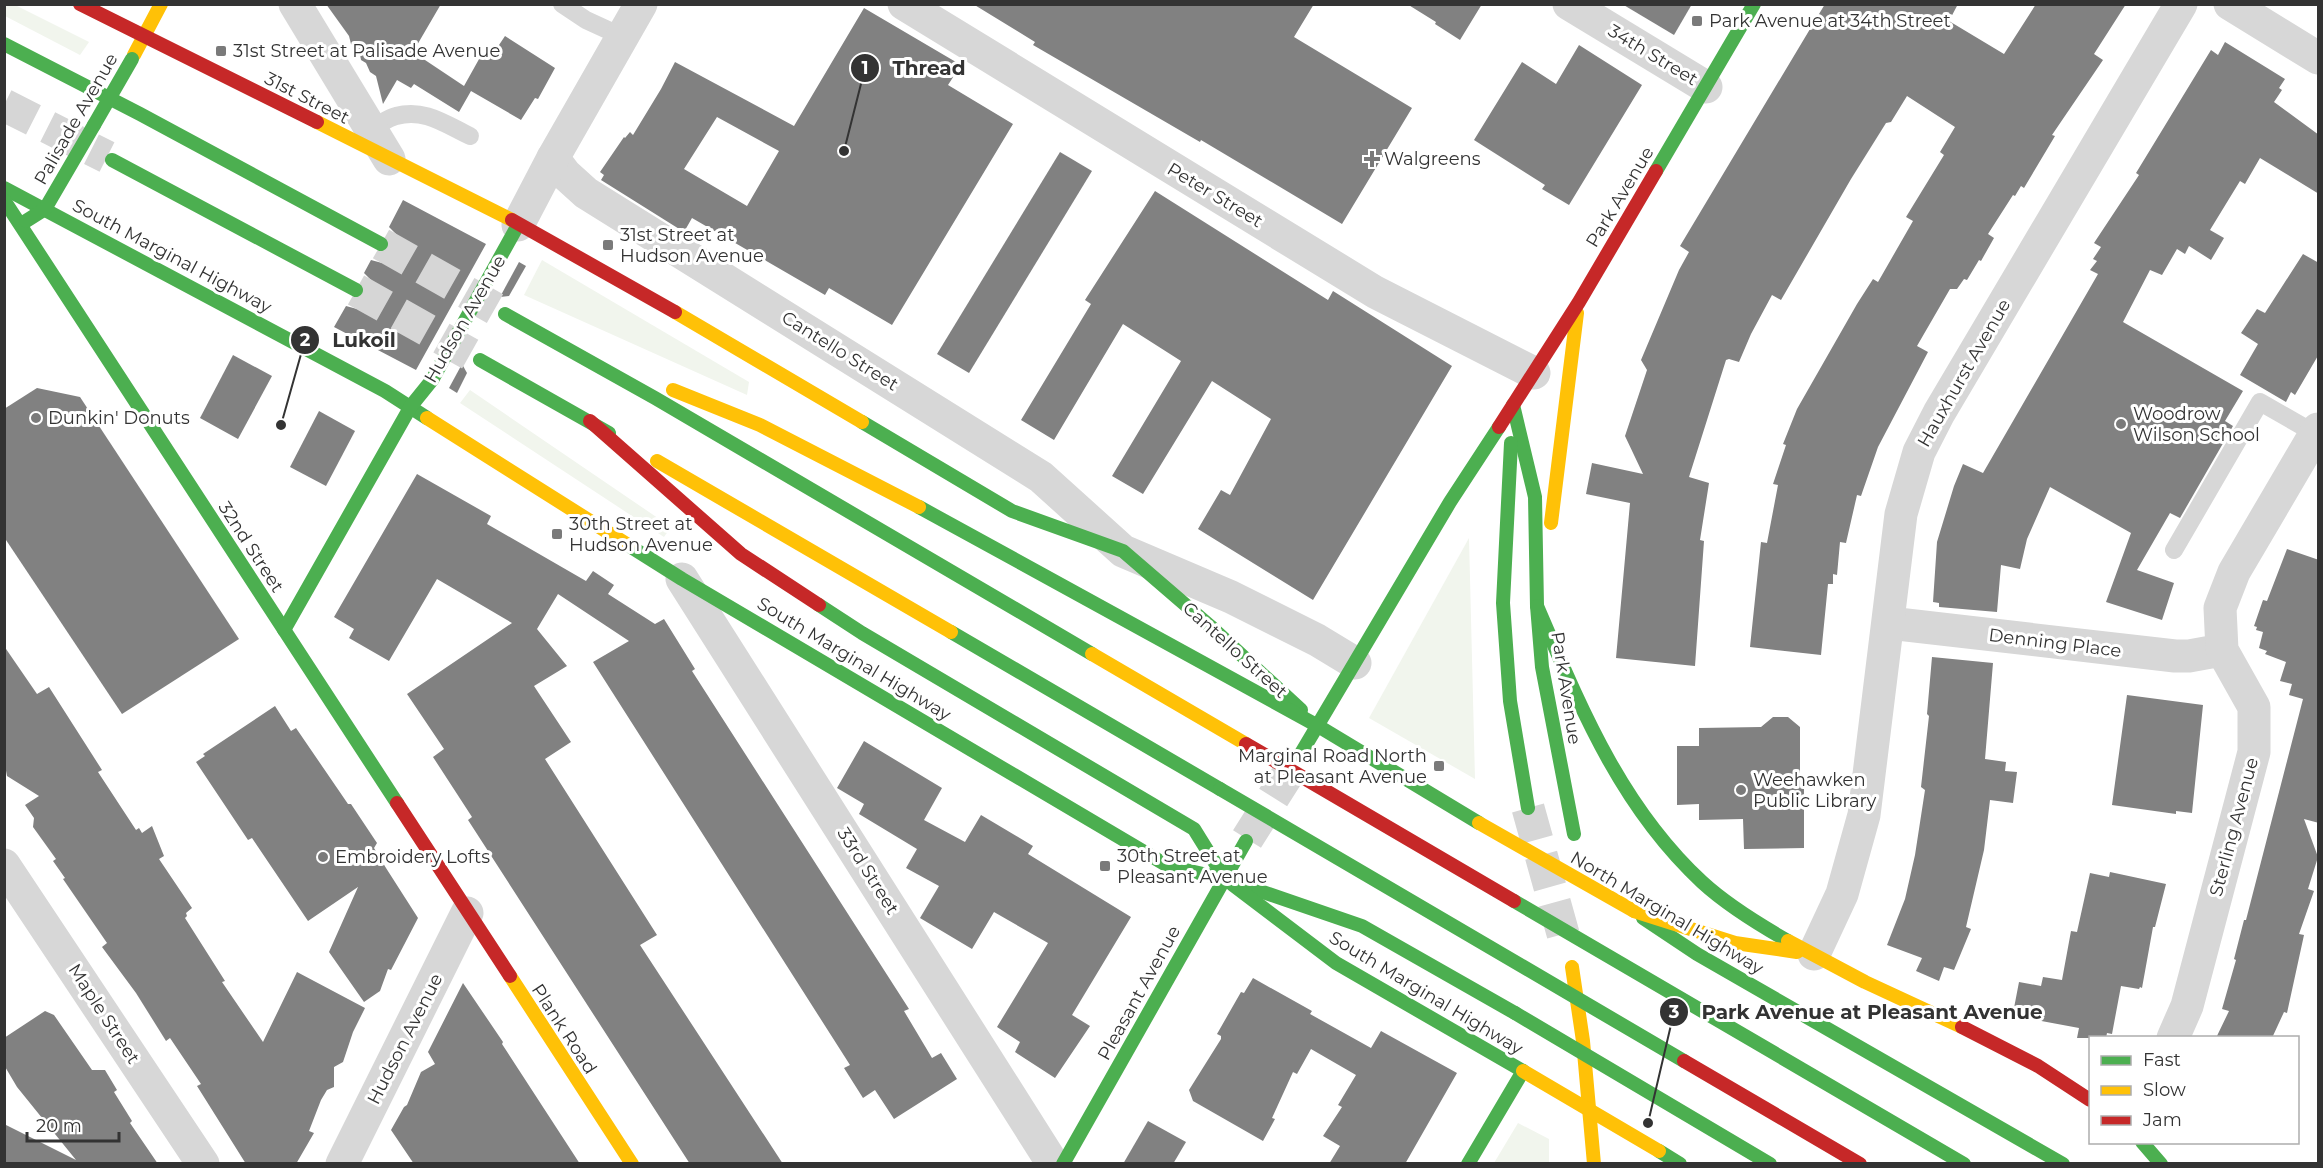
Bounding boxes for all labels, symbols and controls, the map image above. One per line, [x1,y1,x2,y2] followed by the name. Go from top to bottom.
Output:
[1709,10,1951,32] place label: Park Avenue at 34th Street
[1690,14,1704,28] marker: Park Avenue at 34th Street
[1604,20,1702,90] street label: 34th Street
[233,40,500,62] place label: 31st Street at Palisade Avenue
[214,44,228,58] marker: 31st Street at Palisade Avenue
[29,49,123,189] street label: Palisade Avenue
[850,49,978,87] callout: Thread
[892,56,966,80] text: Thread
[861,57,869,79] text: 1
[261,67,353,129] street label: 31st Street
[1581,142,1659,251] street label: Park Avenue
[1384,148,1481,170] place label: Walgreens
[1365,152,1379,166] marker: Walgreens
[1163,158,1267,232] street label: Peter Street
[69,194,275,318] street label: South Marginal Highway
[620,224,764,267] place label: 31st Street at Hudson Avenue
[601,238,615,252] marker: 31st Street at Hudson Avenue
[420,251,511,387] street label: Hudson Avenue
[1913,295,2015,451] street label: Hauxhurst Avenue
[778,306,902,396] street label: Cantello Street
[290,321,408,359] callout: Lukoil
[332,328,396,352] text: Lukoil
[300,329,311,351] text: 2
[2133,403,2260,446] place label: Woodrow Wilson School
[48,407,190,429] place label: Dunkin' Donuts
[29,411,43,425] marker: Dunkin' Donuts
[2114,417,2128,431] marker: Woodrow Wilson School
[214,497,288,597] street label: 32nd Street
[569,513,713,556] place label: 30th Street at Hudson Avenue
[550,527,564,541] marker: 30th Street at Hudson Avenue
[753,592,955,726] street label: South Marginal Highway
[1178,597,1292,703] street label: Cantello Street
[1987,624,2123,662] street label: Denning Place
[1546,630,1586,746] street label: Park Avenue
[1238,745,1427,788] place label: Marginal Road North at Pleasant Avenue
[2205,755,2263,899] street label: Sterling Avenue
[1432,759,1446,773] marker: Marginal Road North at Pleasant Avenue
[1753,769,1877,812] place label: Weehawken Public Library
[1734,783,1748,797] marker: Weehawken Public Library
[833,823,903,919] street label: 33rd Street
[1117,845,1268,888] place label: 30th Street at Pleasant Avenue
[335,846,490,868] place label: Embroidery Lofts
[1567,847,1768,980] street label: North Marginal Highway
[316,850,330,864] marker: Embroidery Lofts
[1098,859,1112,873] marker: 30th Street at Pleasant Avenue
[1093,922,1185,1064] street label: Pleasant Avenue
[1325,926,1527,1060] street label: South Marginal Highway
[63,960,145,1068] street label: Maple Street
[363,970,448,1108] street label: Hudson Avenue
[527,980,601,1078] street label: Plank Road
[1659,993,2055,1031] callout: Park Avenue at Pleasant Avenue
[1701,1000,2043,1024] text: Park Avenue at Pleasant Avenue
[1668,1001,1680,1023] text: 3
[2089,1036,2299,1144] legend
[2143,1049,2181,1071] text: Fast
[2143,1079,2186,1101] text: Slow
[27,1105,118,1143] scale bar
[2142,1109,2182,1131] text: Jam
[36,1115,82,1137] text: 20 m

